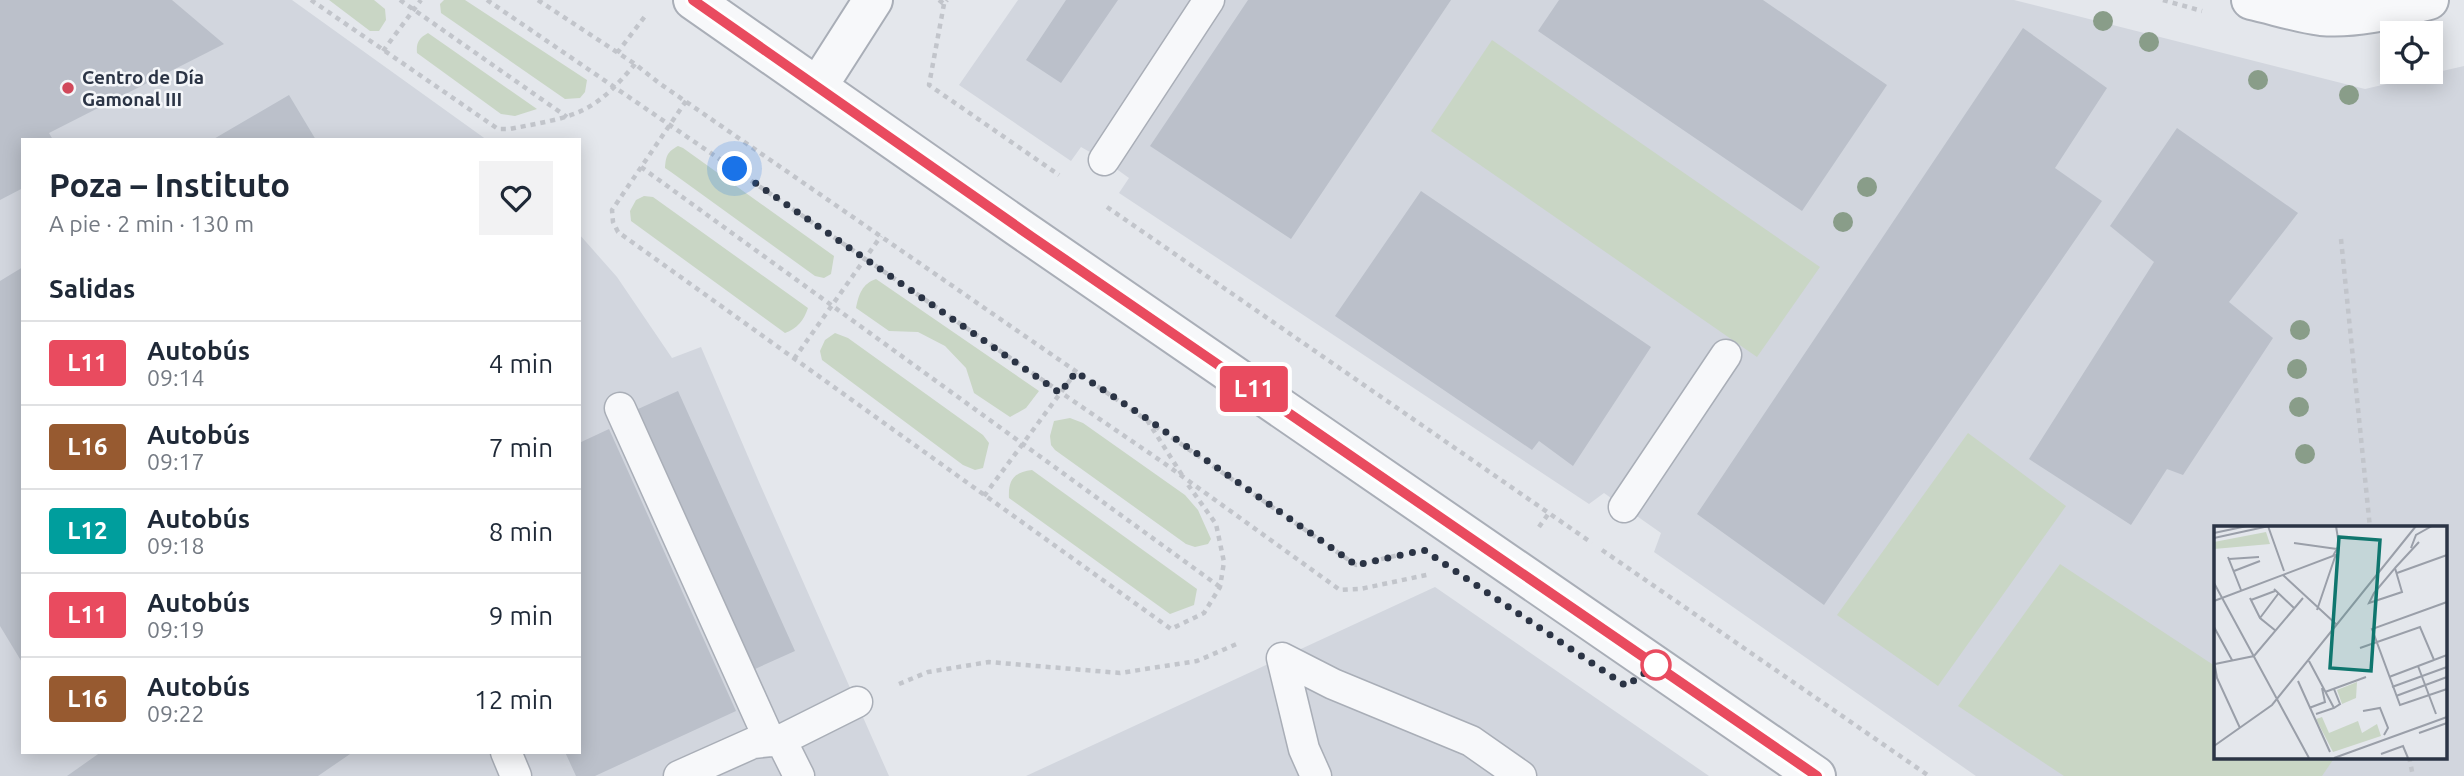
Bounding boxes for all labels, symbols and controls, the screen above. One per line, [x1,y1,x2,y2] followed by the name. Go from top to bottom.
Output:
[2380,21,2443,84] map controls
[2380,21,2443,84] button: locate
[82,66,204,110] place label: Centro de Día Gamonal III
[60,80,76,96] marker: Centro de Día Gamonal III
[717,151,752,186] your location
[479,161,553,235] button: heart
[49,166,290,203] text: Poza – Instituto
[49,211,254,236] text: A pie · 2 min · 130 m
[49,274,135,303] text: Salidas
[147,336,250,365] text: Autobús
[67,349,108,376] text: L11
[489,349,553,378] text: 4 min
[147,365,205,390] text: 09:14
[1214,366,1294,412] line badge: L11
[1234,375,1274,402] text: L11
[147,420,250,449] text: Autobús
[67,433,108,460] text: L16
[489,433,553,462] text: 7 min
[147,449,205,474] text: 09:17
[147,504,250,533] text: Autobús
[67,517,108,544] text: L12
[489,517,553,546] text: 8 min
[2214,526,2446,758] inset map
[147,533,205,558] text: 09:18
[147,588,250,617] text: Autobús
[67,601,108,628] text: L11
[489,601,553,630] text: 9 min
[147,617,205,642] text: 09:19
[1641,650,1671,680] unlabelled marker
[147,672,250,701] text: Autobús
[67,685,108,712] text: L16
[474,685,553,714] text: 12 min
[147,701,205,726] text: 09:22

